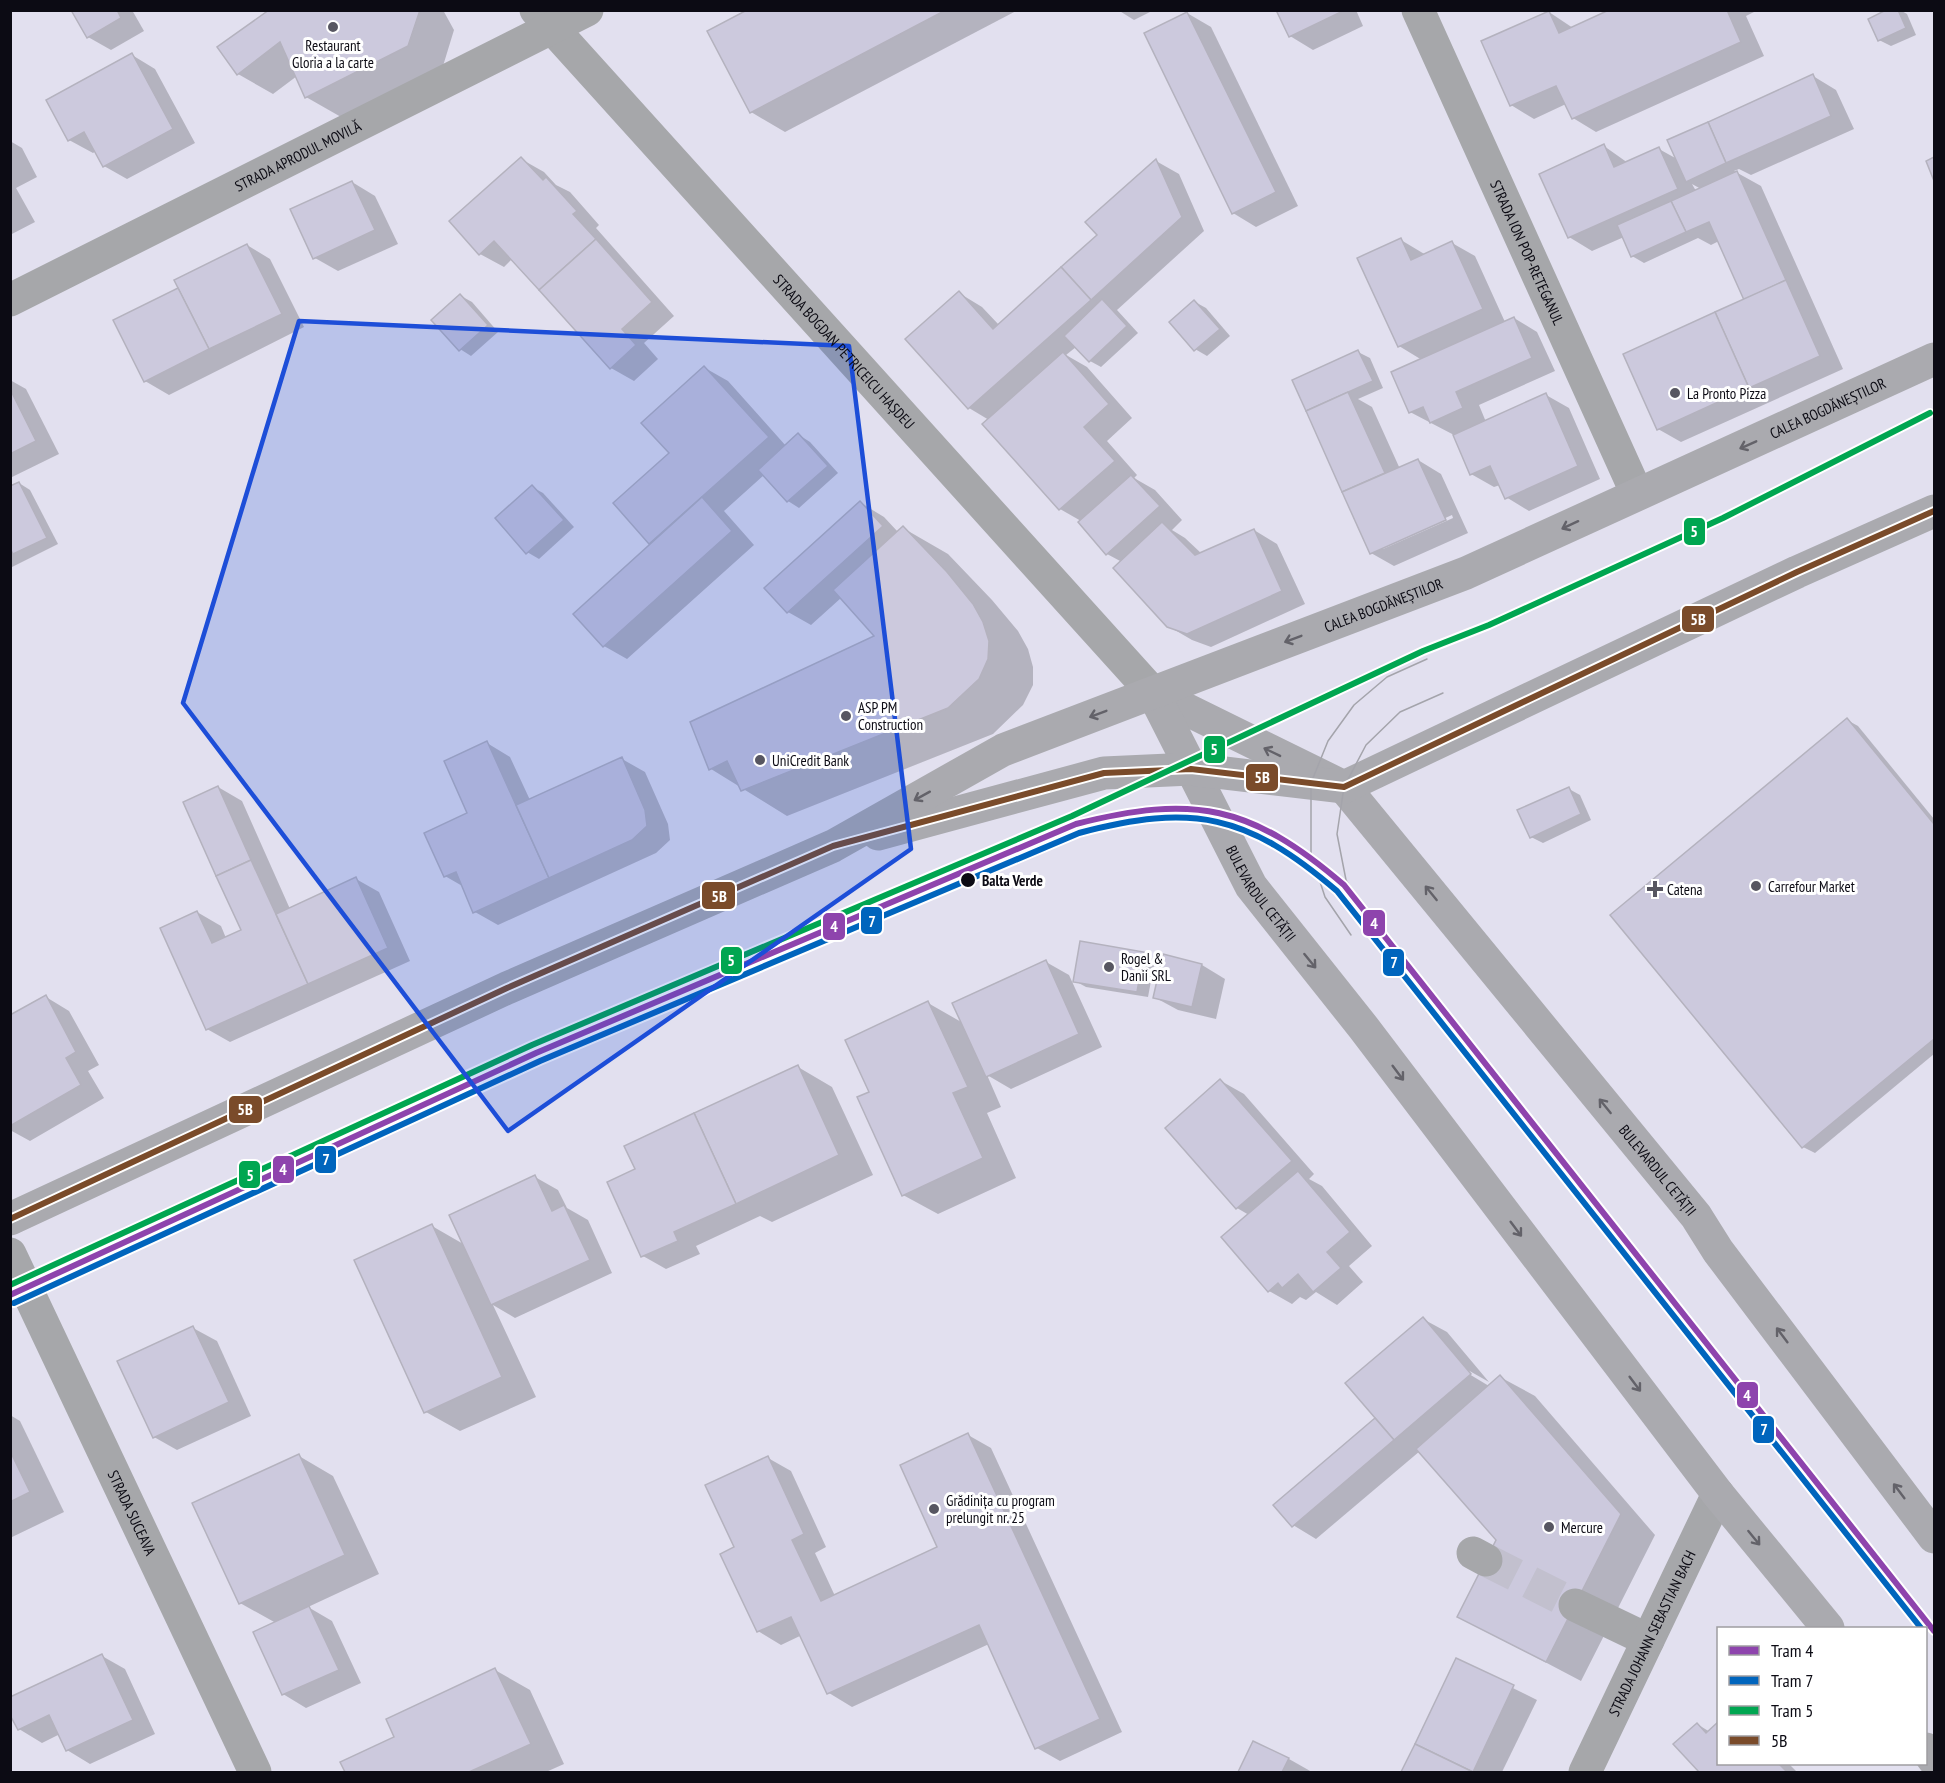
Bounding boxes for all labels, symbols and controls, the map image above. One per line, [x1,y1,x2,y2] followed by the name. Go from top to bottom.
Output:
[326,20,340,34] marker: Restaurant Gloria a la carte
[292,36,374,72] place label: Restaurant Gloria a la carte
[231,115,365,195] street label: STRADA APRODUL MOVILĂ
[1487,177,1569,328] street label: STRADA ION POP-RETEGANUL
[770,270,919,433] street label: STRADA BOGDAN PETRICEICU HAȘDEU
[1766,373,1888,442] street label: CALEA BOGDĂNEȘTILOR
[1687,384,1766,403] place label: La Pronto Pizza
[1668,386,1682,400] marker: La Pronto Pizza
[1739,440,1757,451] one-way arrow
[1683,517,1706,546] line badge: 5
[1562,520,1580,532] one-way arrow
[1690,521,1698,541] text: 5
[1321,573,1445,636] street label: CALEA BOGDĂNEȘTILOR
[1681,605,1715,633] line badge: 5B
[1690,609,1706,629] text: 5B
[1284,634,1303,645] one-way arrow
[858,698,923,734] place label: ASP PM Construction
[839,709,853,723] marker: ASP PM Construction
[1090,709,1108,720] one-way arrow
[1203,735,1226,764] line badge: 5
[1210,739,1218,759] text: 5
[1264,746,1282,758] one-way arrow
[772,751,849,770] place label: UniCredit Bank
[753,753,767,767] marker: UniCredit Bank
[1245,763,1279,792] line badge: 5B
[1254,767,1270,787] text: 5B
[914,790,931,802] one-way arrow
[1222,842,1300,945] street label: BULEVARDUL CETĂȚII
[959,871,977,889] marker: Balta Verde
[982,871,1043,890] place label: Balta Verde
[1768,877,1855,896] place label: Carrefour Market
[1749,879,1763,893] marker: Carrefour Market
[1667,880,1702,899] place label: Catena
[701,881,736,910] line badge: 5B
[1648,882,1662,896] marker: Catena
[1424,885,1437,901] one-way arrow
[711,886,727,906] text: 5B
[860,906,883,935] line badge: 7
[1362,909,1386,937] line badge: 4
[868,911,876,931] text: 7
[822,912,846,941] line badge: 4
[1370,913,1378,933] text: 4
[830,916,838,936] text: 4
[720,946,743,975] line badge: 5
[1382,948,1405,977] line badge: 7
[1121,949,1172,985] place label: Rogel & Danii SRL
[727,950,735,970] text: 5
[1390,952,1398,972] text: 7
[1304,953,1317,969] one-way arrow
[1102,960,1116,974] marker: Rogel & Danii SRL
[1392,1065,1405,1081] one-way arrow
[228,1095,263,1124] line badge: 5B
[237,1099,253,1119] text: 5B
[1598,1099,1612,1114] one-way arrow
[1615,1120,1701,1219] street label: BULEVARDUL CETĂȚII
[314,1145,337,1174] line badge: 7
[322,1149,330,1169] text: 7
[272,1155,295,1184] line badge: 4
[279,1159,287,1179] text: 4
[238,1160,261,1189] line badge: 5
[246,1165,254,1185] text: 5
[1510,1220,1523,1236] one-way arrow
[1776,1327,1789,1343] one-way arrow
[1628,1375,1641,1391] one-way arrow
[1736,1381,1759,1409] line badge: 4
[1743,1385,1751,1405] text: 4
[1752,1415,1775,1444] line badge: 7
[1760,1419,1768,1439] text: 7
[104,1467,161,1559] street label: STRADA SUCEAVA
[1893,1483,1906,1499] one-way arrow
[946,1491,1055,1527] place label: Grădinița cu program prelungit nr. 25
[927,1502,941,1516] marker: Grădinița cu program prelungit nr. 25
[1561,1518,1603,1537] place label: Mercure
[1542,1520,1556,1534] marker: Mercure
[1747,1530,1761,1545] one-way arrow
[1604,1547,1699,1719] street label: STRADA JOHANN SEBASTIAN BACH
[1717,1627,1927,1765] legend
[1771,1639,1813,1662] text: Tram 4
[1771,1669,1813,1692] text: Tram 7
[1771,1699,1813,1722] text: Tram 5
[1771,1729,1788,1752] text: 5B

